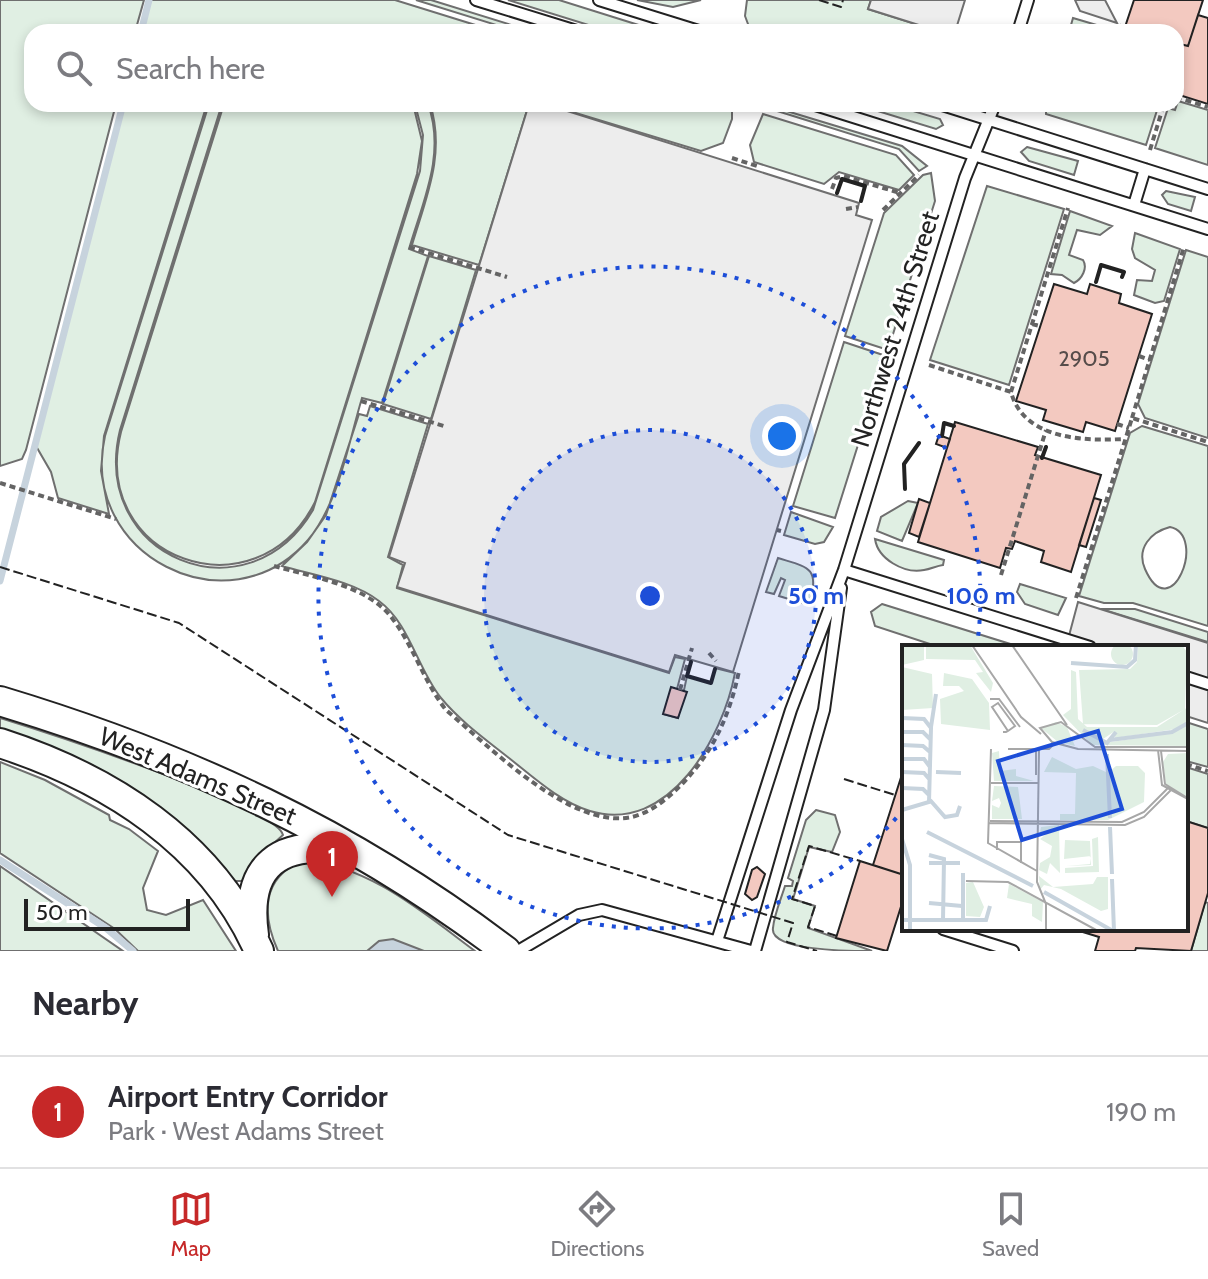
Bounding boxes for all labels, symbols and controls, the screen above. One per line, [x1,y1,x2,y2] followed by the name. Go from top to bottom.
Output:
[24,24,1184,112] search box
[52,46,96,90] icon: search
[116,50,265,87] text: Search here
[844,207,946,451] street label: Northwest 24th Street
[1058,345,1110,372] house number: 2905
[762,416,802,456] your location
[788,581,844,610] text: 50 m
[946,581,1016,610] text: 100 m
[636,582,664,610] centre of rings
[902,645,1188,931] inset map
[95,720,302,832] street label: West Adams Street
[306,831,358,897] pin: 1
[24,895,190,931] scale bar
[36,899,88,926] text: 50 m
[32,982,139,1024] text: Nearby
[108,1078,388,1115] text: Airport Entry Corridor
[53,1096,63,1128] text: 1
[1106,1096,1176,1128] text: 190 m
[108,1115,384,1147] text: Park · West Adams Street
[169,1187,213,1262] tab: Map
[550,1187,644,1262] tab: Directions
[982,1187,1039,1262] tab: Saved

